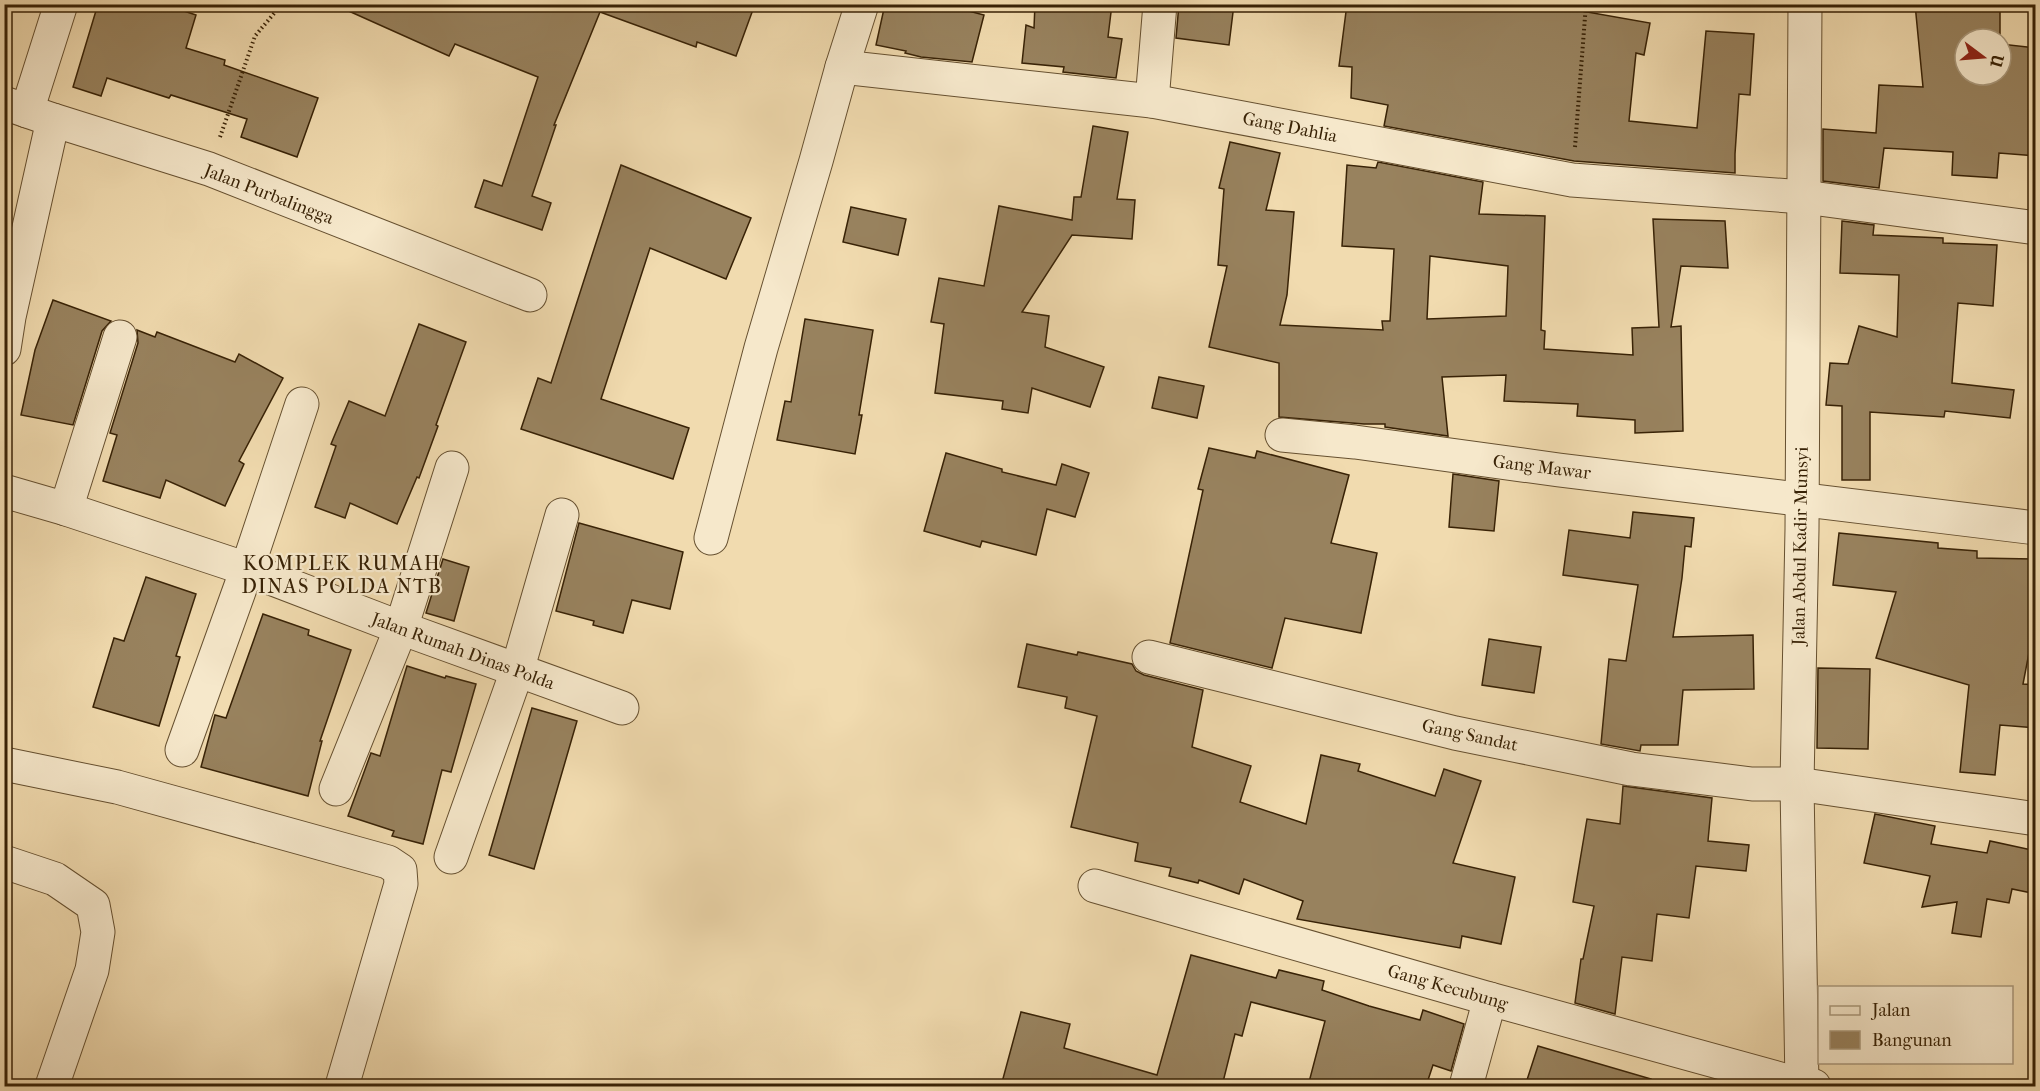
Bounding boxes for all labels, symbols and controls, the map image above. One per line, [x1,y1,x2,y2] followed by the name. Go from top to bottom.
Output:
[1953,27,2013,87] north arrow
[1986,51,2008,70] text: U
[1241,108,1340,147] street label: Gang Dahlia
[199,159,337,229] street label: Jalan Purbalingga
[1788,446,1813,648] street label: Jalan Abdul Kadir Munsyi
[1492,451,1592,484] street label: Gang Mawar
[241,552,443,598] district label: KOMPLEK RUMAH DINAS POLDA NTB
[367,608,558,695] street label: Jalan Rumah Dinas Polda
[1420,715,1520,756] street label: Gang Sandat
[1385,960,1511,1015] street label: Gang Kecubung
[1818,986,2013,1064] legend
[1870,1000,1911,1021] text: Jalan
[1872,1030,1952,1051] text: Bangunan

